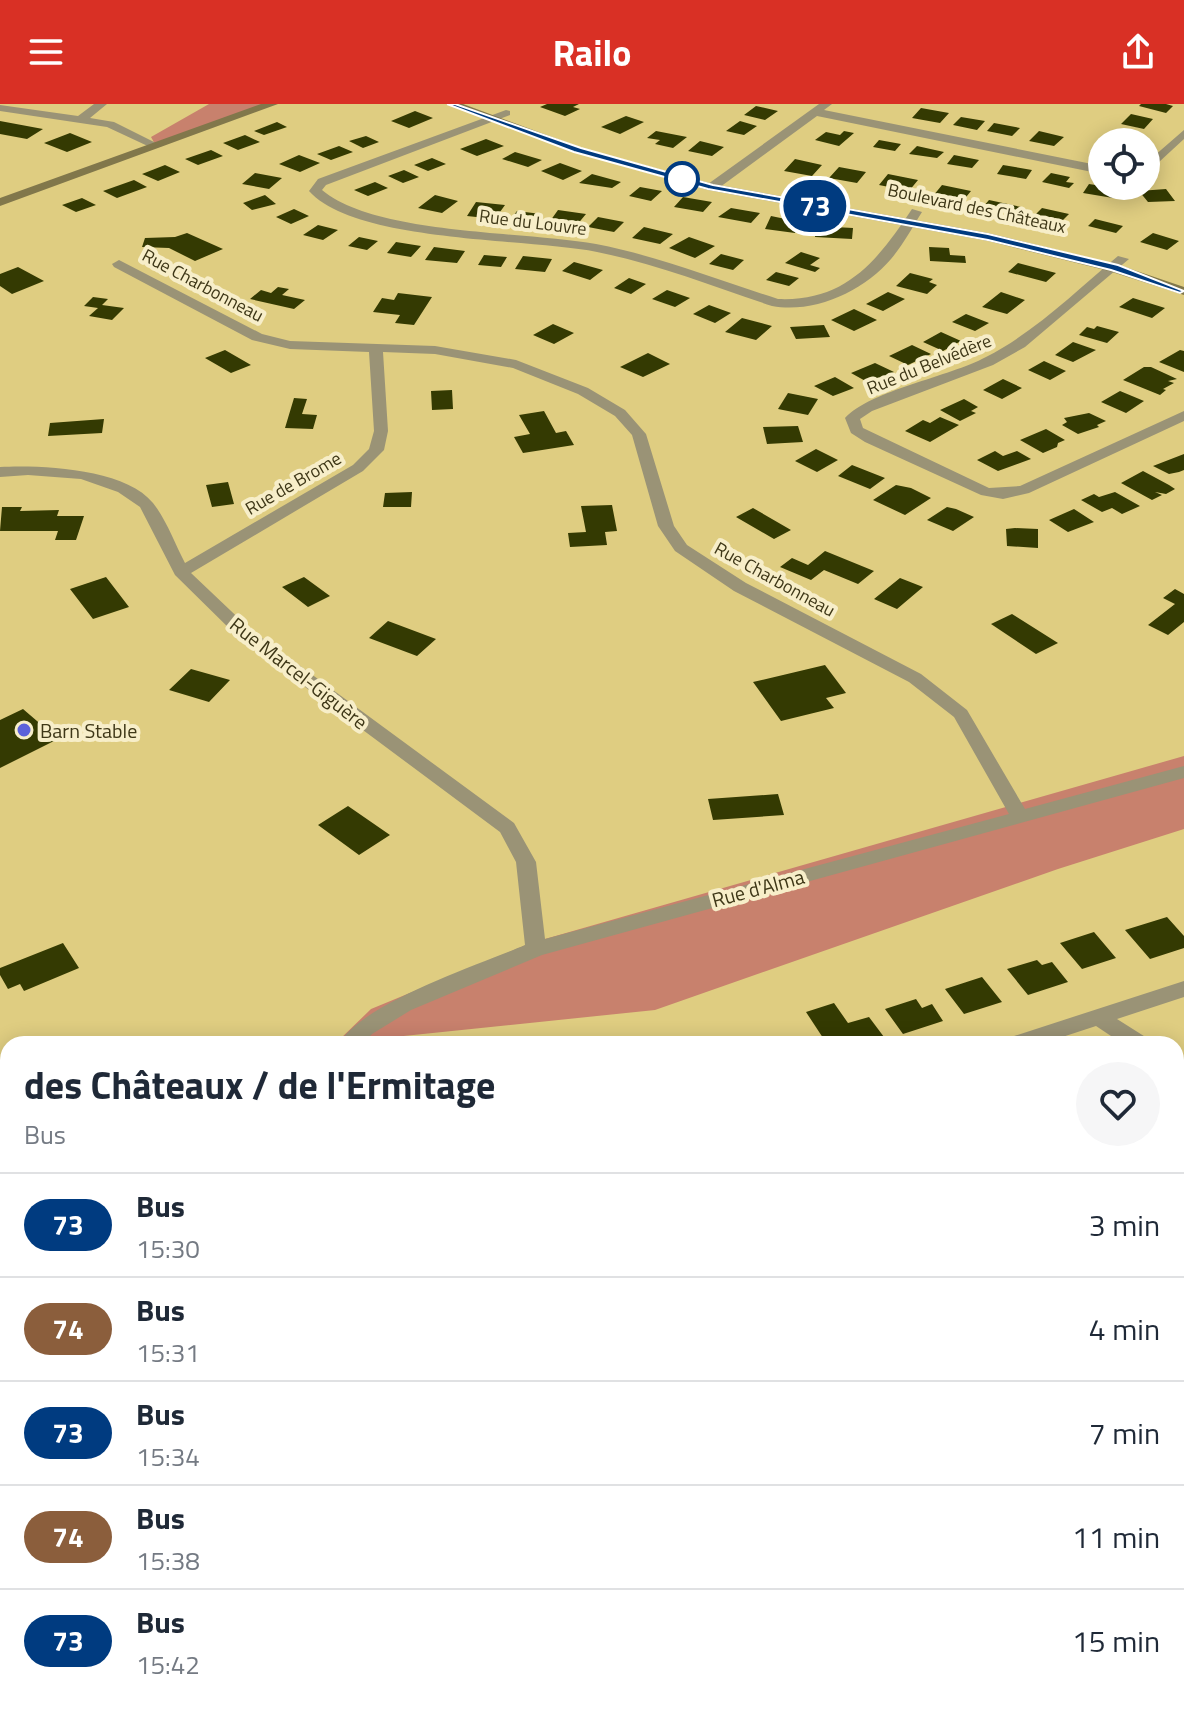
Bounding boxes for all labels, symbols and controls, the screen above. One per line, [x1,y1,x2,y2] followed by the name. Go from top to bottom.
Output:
[553,25,631,80] text: Railo
[24,30,68,74] icon: menu
[1116,30,1160,74] icon: share
[1088,128,1160,200] map controls
[1088,128,1160,200] button: locate
[665,162,699,196] unlabelled marker
[885,176,1069,240] street label: Boulevard des Châteaux
[779,180,851,232] line badge: 73
[799,184,831,227] text: 73
[478,202,588,242] street label: Rue du Louvre
[137,242,269,328] street label: Rue Charbonneau
[863,327,995,401] street label: Rue du Belvédère
[240,445,346,521] street label: Rue de Brome
[710,535,840,623] street label: Rue Charbonneau
[223,609,375,737] street label: Rue Marcel-Giguère
[40,715,137,746] place label: Barn Stable
[15,721,33,739] marker: Barn Stable
[708,861,808,915] street label: Rue d'Alma
[24,1056,495,1114] text: des Châteaux / de l'Ermitage
[1076,1062,1160,1146] button: heart
[24,1115,66,1154] text: Bus
[136,1183,185,1229] text: Bus
[1089,1202,1160,1248] text: 3 min
[52,1203,84,1246] text: 73
[136,1229,200,1268] text: 15:30
[136,1287,185,1333] text: Bus
[1089,1306,1160,1352] text: 4 min
[52,1307,84,1350] text: 74
[136,1333,200,1372] text: 15:31
[136,1391,185,1437] text: Bus
[1089,1410,1160,1456] text: 7 min
[52,1411,84,1454] text: 73
[136,1437,200,1476] text: 15:34
[136,1495,185,1541] text: Bus
[1072,1514,1160,1560] text: 11 min
[52,1515,84,1558] text: 74
[136,1541,200,1580] text: 15:38
[136,1599,185,1645] text: Bus
[1072,1618,1160,1664] text: 15 min
[52,1619,84,1662] text: 73
[136,1645,200,1684] text: 15:42

